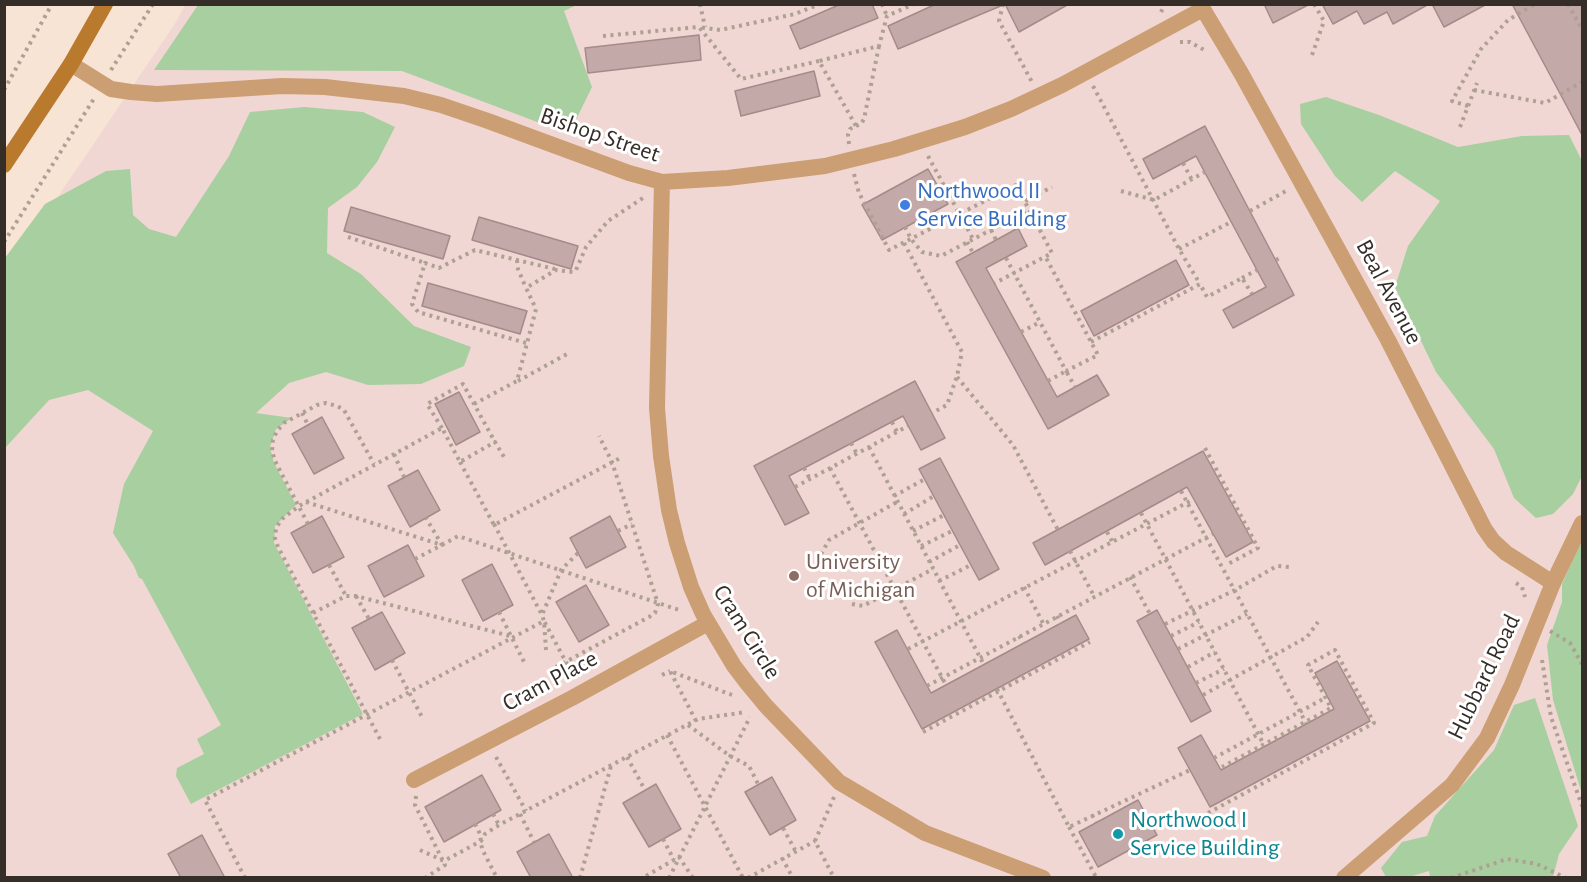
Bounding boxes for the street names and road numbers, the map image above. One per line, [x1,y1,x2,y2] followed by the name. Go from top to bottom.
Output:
[536,101,664,169] street label: Bishop Street
[1349,235,1429,349] street label: Beal Avenue
[707,580,787,684] street label: Cram Circle
[1441,610,1527,744] street label: Hubbard Road
[498,644,602,718] street label: Cram Place

